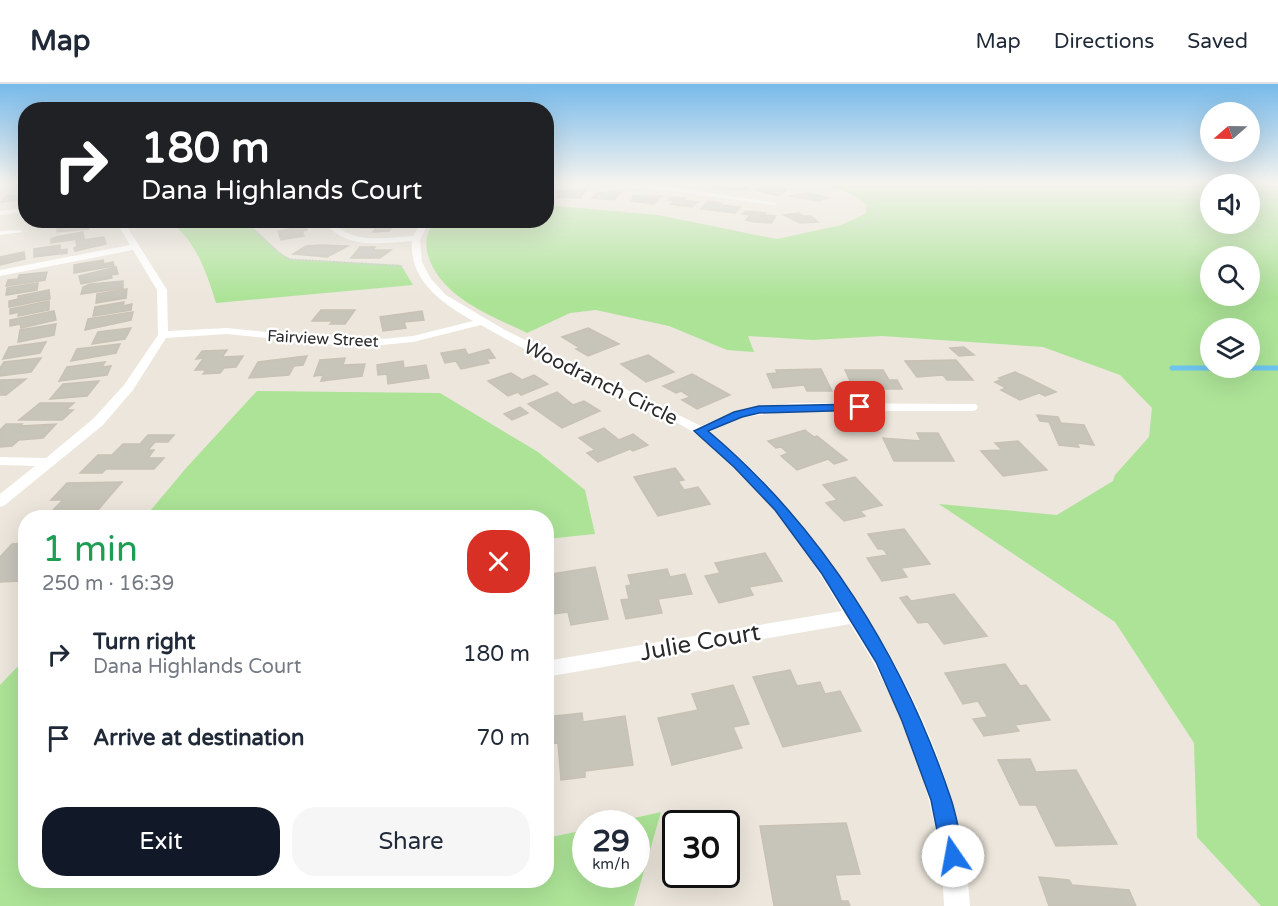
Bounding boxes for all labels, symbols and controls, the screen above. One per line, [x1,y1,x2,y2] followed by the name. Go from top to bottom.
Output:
[30,24,90,58] text: Map
[975,29,1021,54] text: Map
[1054,29,1154,54] text: Directions
[1187,29,1248,54] text: Saved
[1200,102,1260,162] north arrow
[1200,102,1260,378] map controls
[141,123,270,174] text: 180 m
[42,126,120,204] icon: right
[141,174,422,207] text: Dana Highlands Court
[1200,174,1260,234] button: sound
[1200,246,1260,306] button: search
[1200,318,1260,378] button: layers
[267,326,379,352] street label: Fairview Street
[520,335,682,431] street label: Woodranch Circle
[834,381,885,432] pin
[843,390,876,423] icon: arrive
[42,528,138,571] text: 1 min
[467,530,530,593] button: close
[42,572,174,596] text: 250 m · 16:39
[638,618,762,667] street label: Julie Court
[93,629,195,655] text: Turn right
[42,638,75,671] icon: right
[463,641,530,667] text: 180 m
[93,655,301,679] text: Dana Highlands Court
[42,722,75,755] icon: arrive
[93,725,304,751] text: Arrive at destination
[476,725,530,751] text: 70 m
[42,807,280,876] button: Exit
[292,807,530,876] button: Share
[662,810,740,888] speed limit sign: 30
[592,823,630,860] text: 29
[921,824,985,888] position arrow
[592,855,630,873] text: km/h

